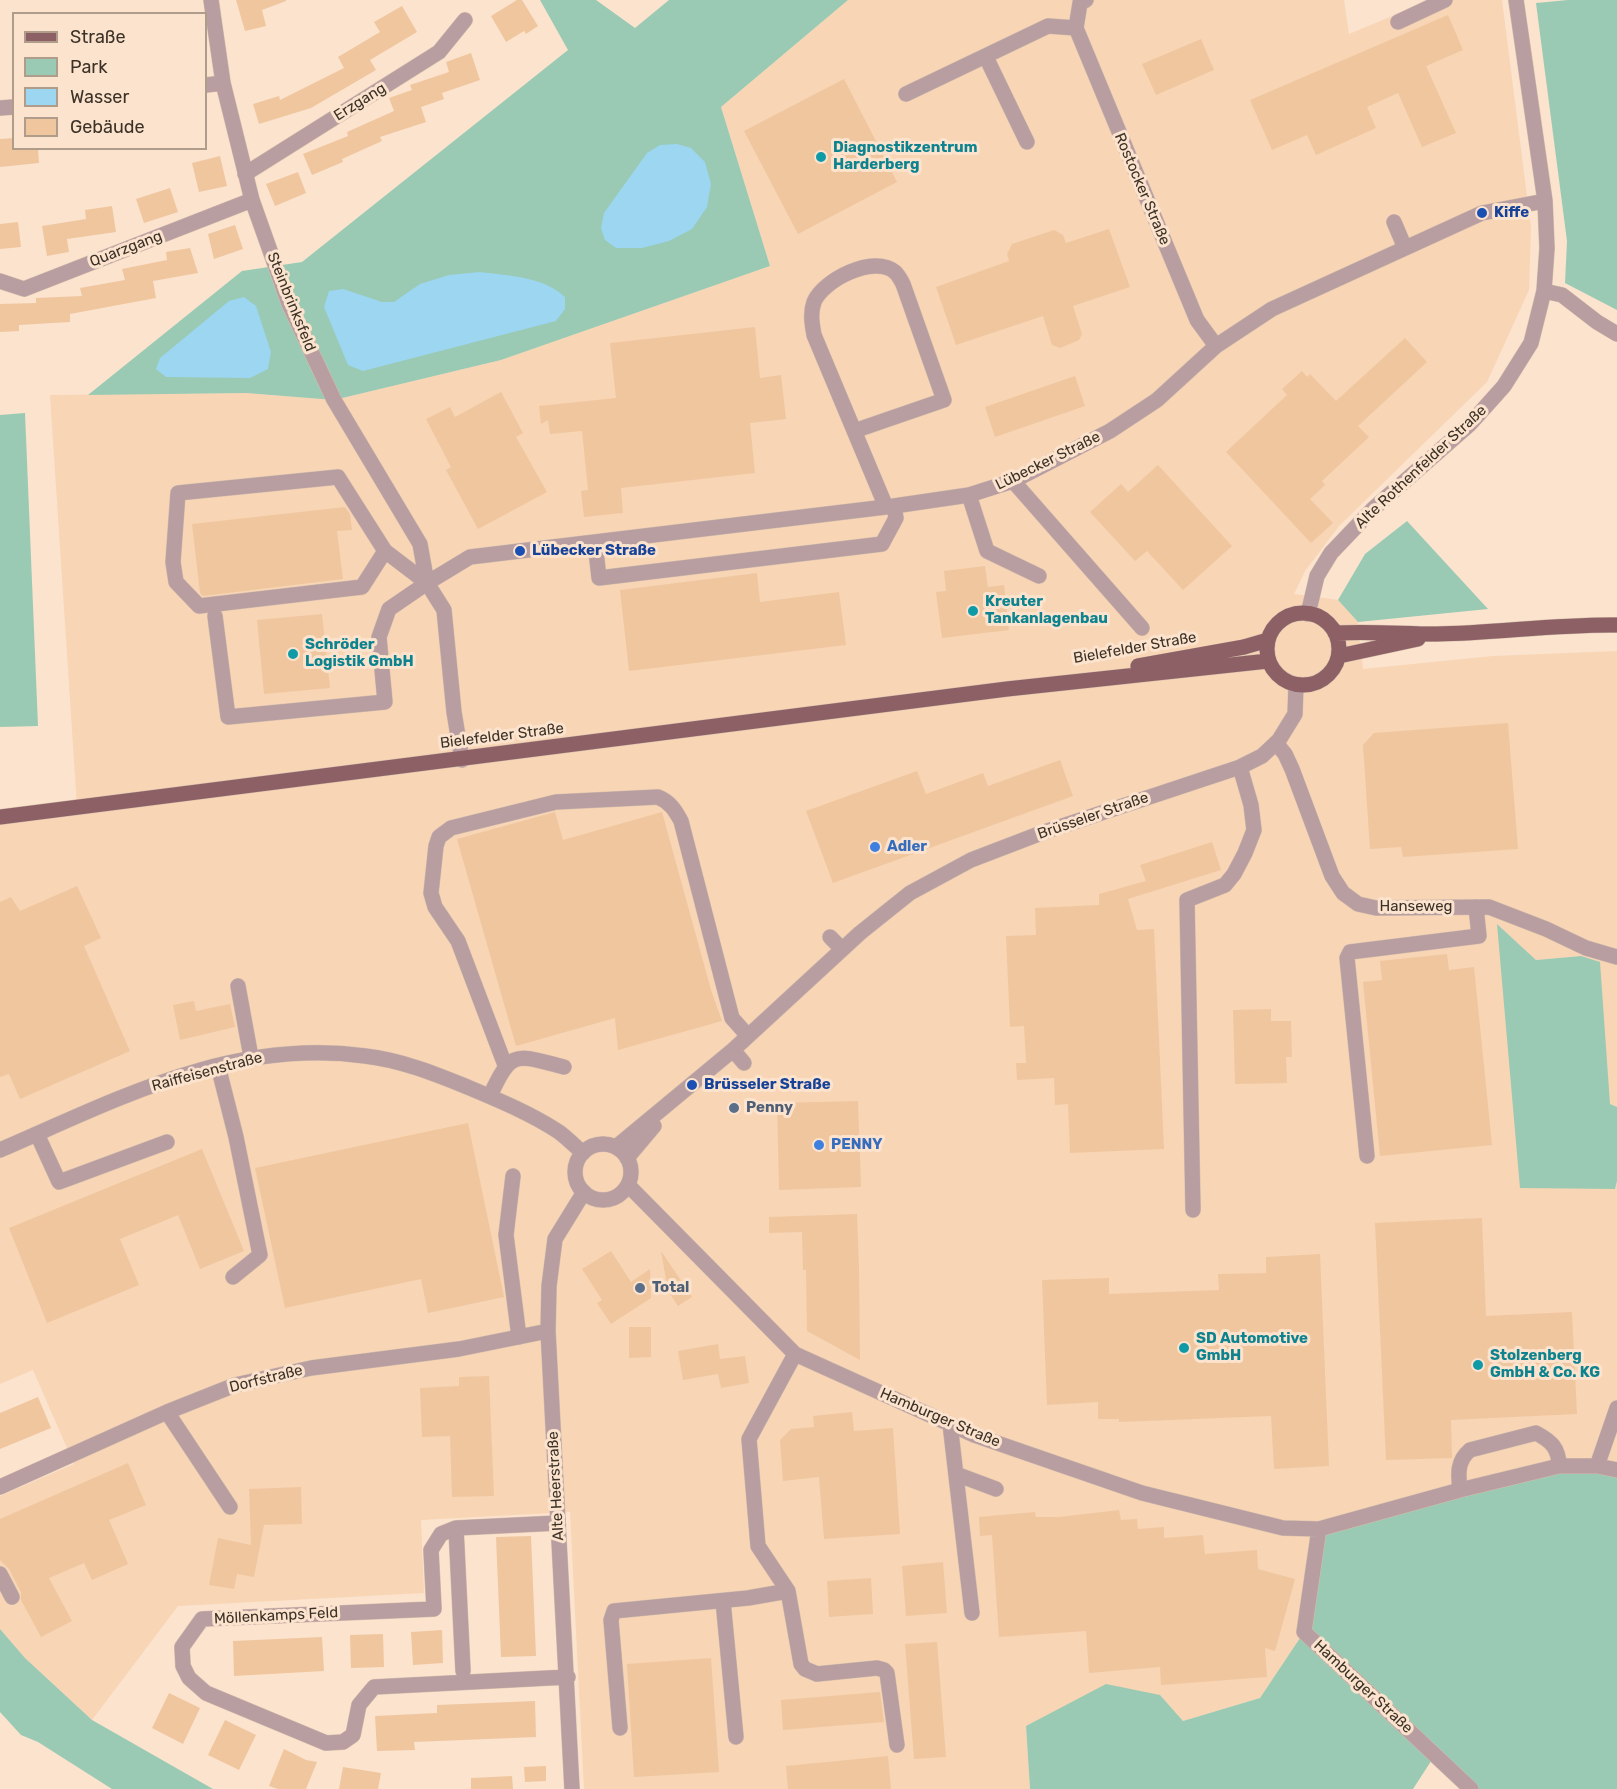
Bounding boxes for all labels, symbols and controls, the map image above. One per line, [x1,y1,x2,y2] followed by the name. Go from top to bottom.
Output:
[12,12,207,150] legend
[70,26,126,48] text: Straße
[70,56,107,78] text: Park
[331,79,389,125] street label: Erzgang
[70,86,129,108] text: Wasser
[70,116,145,138] text: Gebäude
[1110,130,1174,248] street label: Rostocker Straße
[833,139,977,174] place label: Diagnostikzentrum Harderberg
[814,150,828,164] marker: Diagnostikzentrum Harderberg
[1494,204,1529,222] place label: Kiffe
[1475,206,1489,220] marker: Kiffe
[87,227,165,271] street label: Quarzgang
[263,250,319,354] street label: Steinbrinksfeld
[1352,401,1490,533] street label: Alte Rothenfelder Straße
[993,428,1103,494] street label: Lübecker Straße
[532,542,656,560] place label: Lübecker Straße
[513,544,527,558] marker: Lübecker Straße
[985,593,1108,628] place label: Kreuter Tankanlagenbau
[966,604,980,618] marker: Kreuter Tankanlagenbau
[1072,628,1198,668] street label: Bielefelder Straße
[305,636,414,671] place label: Schröder Logistik GmbH
[286,647,300,661] marker: Schröder Logistik GmbH
[439,719,565,753] street label: Bielefelder Straße
[1035,789,1151,843] street label: Brüsseler Straße
[887,838,927,856] place label: Adler
[868,840,882,854] marker: Adler
[1379,898,1453,916] street label: Hanseweg
[150,1049,264,1095] street label: Raiffeisenstraße
[704,1076,831,1094] place label: Brüsseler Straße
[685,1078,699,1092] marker: Brüsseler Straße
[746,1099,793,1117] place label: Penny
[727,1101,741,1115] marker: Penny
[831,1136,883,1154] place label: PENNY
[812,1138,826,1152] marker: PENNY
[652,1279,689,1297] place label: Total
[633,1281,647,1295] marker: Total
[1196,1330,1308,1365] place label: SD Automotive GmbH
[1177,1341,1191,1355] marker: SD Automotive GmbH
[1490,1347,1600,1382] place label: Stolzenberg GmbH & Co. KG
[1471,1358,1485,1372] marker: Stolzenberg GmbH & Co. KG
[227,1361,305,1397] street label: Dorfstraße
[877,1385,1003,1451] street label: Hamburger Straße
[544,1431,568,1541] street label: Alte Heerstraße
[213,1604,339,1628] street label: Möllenkamps Feld
[1310,1636,1416,1738] street label: Hamburger Straße

